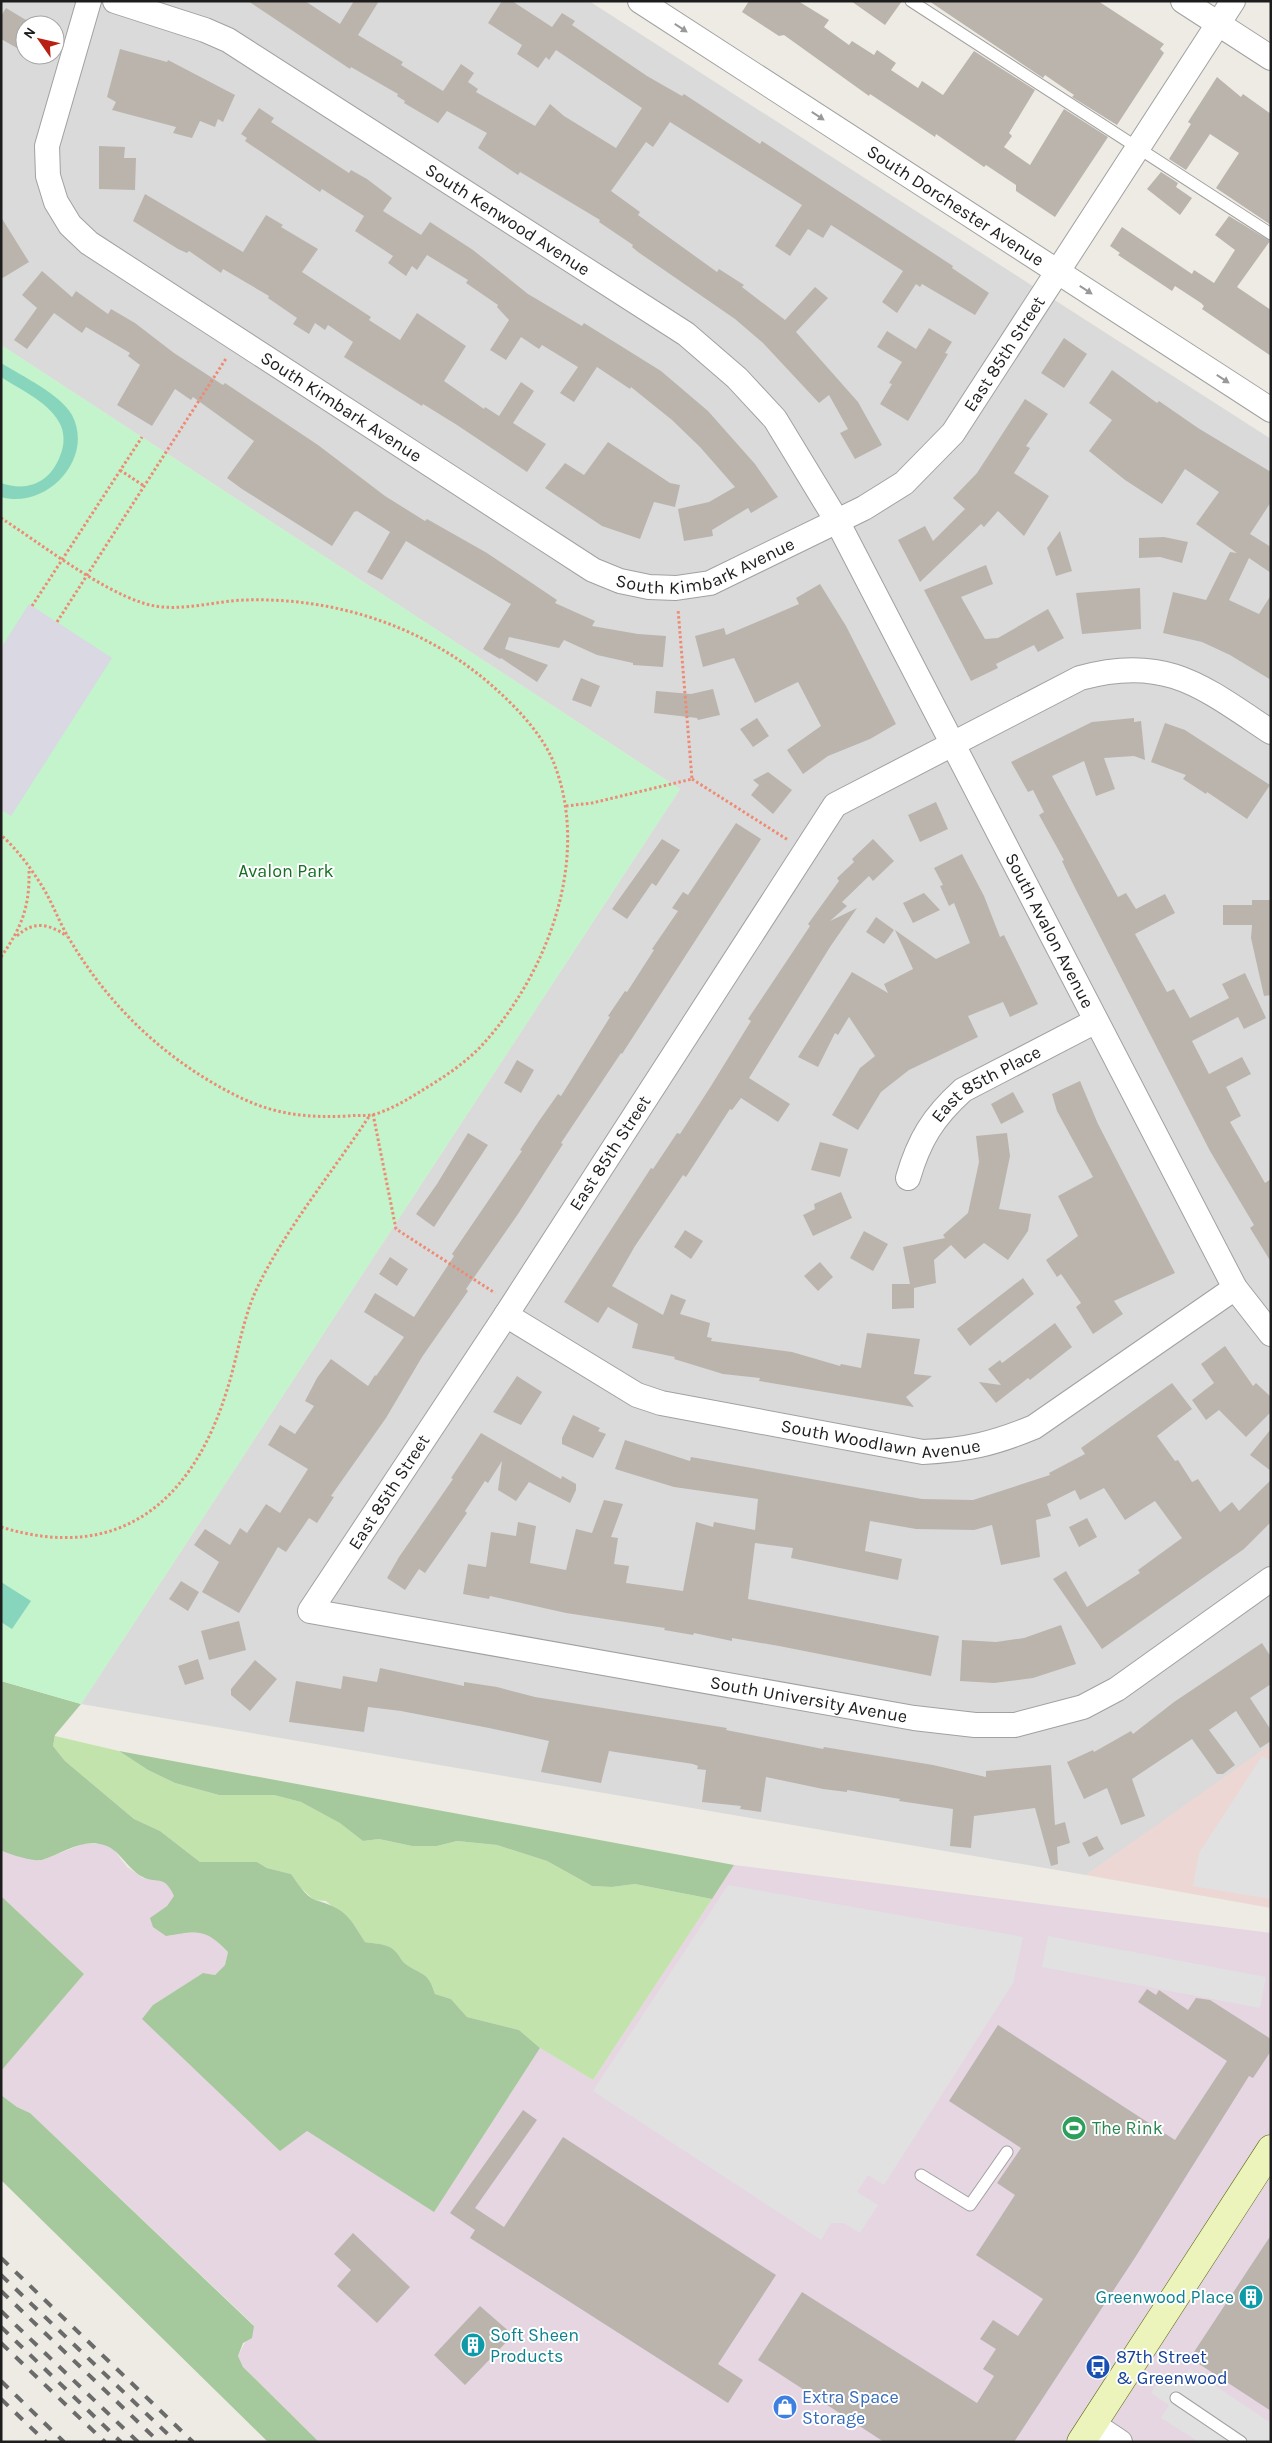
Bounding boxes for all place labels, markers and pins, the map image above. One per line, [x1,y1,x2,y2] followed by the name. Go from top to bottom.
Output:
[1061,2115,1087,2141] sports icon: The Rink
[1092,2117,1163,2139] place label: The Rink
[1238,2284,1264,2310] building icon: Greenwood Place
[1095,2286,1234,2308] place label: Greenwood Place
[490,2324,579,2367] place label: Soft Sheen Products
[460,2332,486,2358] building icon: Soft Sheen Products
[1116,2346,1228,2389] place label: 87th Street & Greenwood
[1085,2354,1111,2380] bus stop icon: 87th Street & Greenwood
[802,2386,899,2429] place label: Extra Space Storage
[772,2394,798,2420] shop icon: Extra Space Storage

